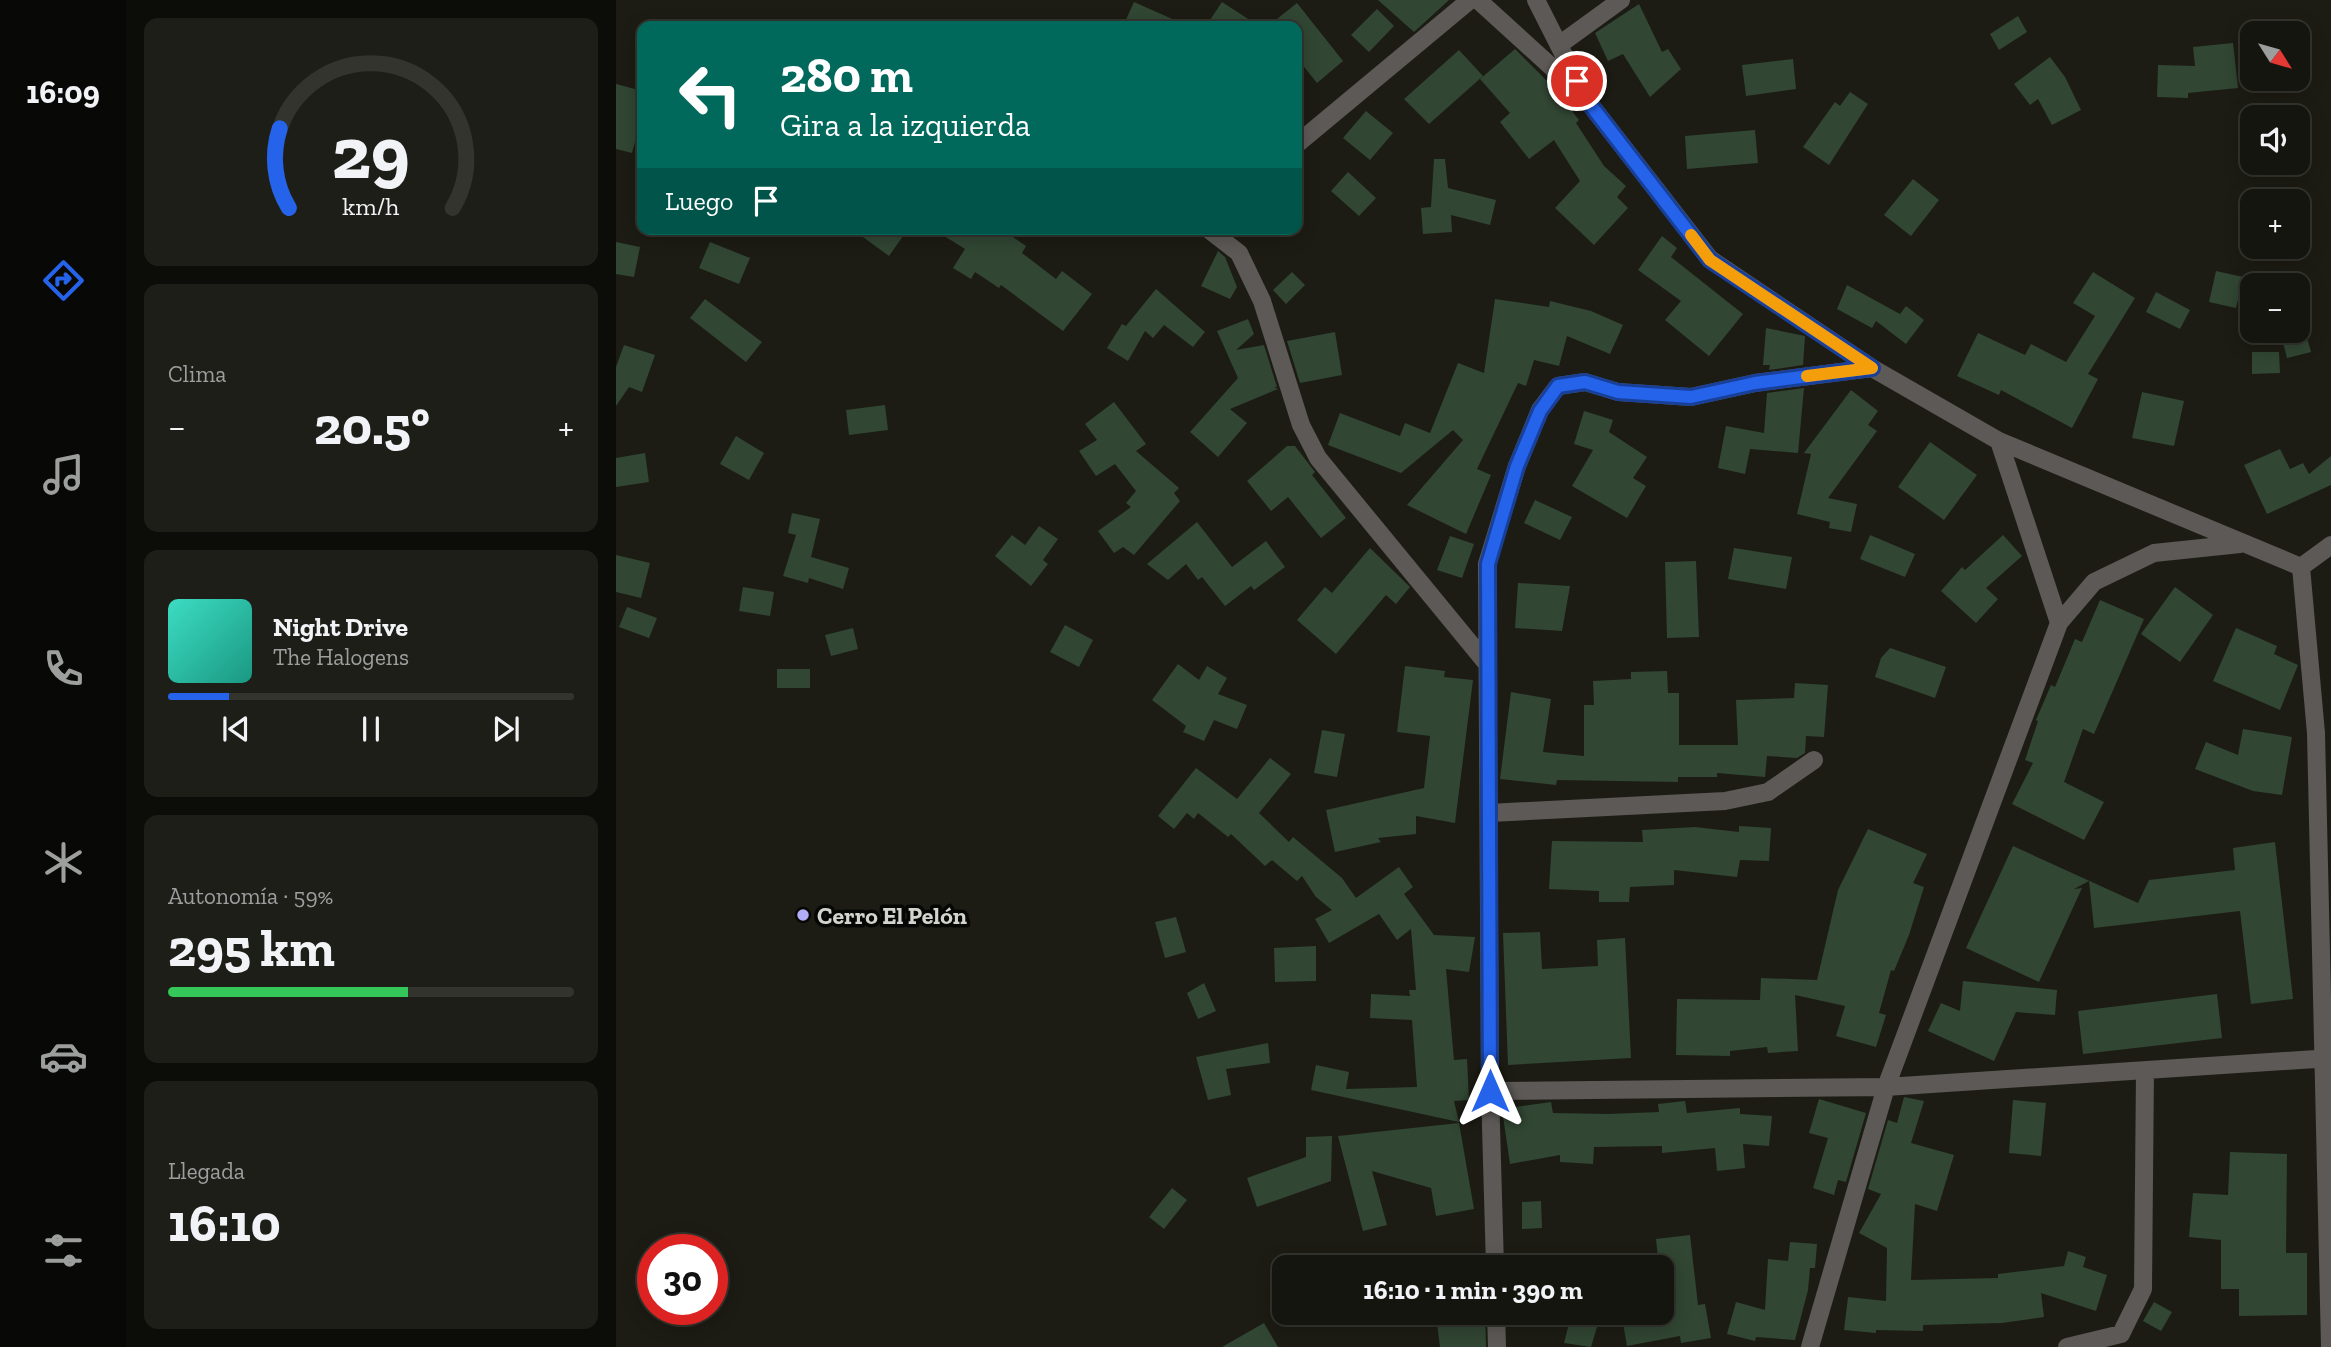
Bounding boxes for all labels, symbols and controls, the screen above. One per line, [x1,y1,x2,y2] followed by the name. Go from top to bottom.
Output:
[2240,21,2310,91] north arrow
[2240,21,2310,343] map controls
[780,46,913,105] text: 280 m
[665,49,756,140] icon: left
[1547,51,1607,111] pin
[1558,62,1596,100] icon: arrive
[26,73,100,111] text: 16:09
[2240,105,2310,175] button: sound
[780,106,1031,144] text: Gira a la izquierda
[332,109,410,197] text: 29
[747,182,785,220] icon: arrive
[665,185,733,217] text: Luego
[2240,189,2310,259] button: +
[342,191,400,221] text: km/h
[39,256,88,305] icon: directions
[2240,273,2310,343] button: −
[168,360,226,388] text: Clima
[314,395,430,457] text: 20.5°
[168,404,186,450] text: −
[558,404,574,450] text: +
[39,450,88,499] icon: music
[273,611,408,643] text: Night Drive
[273,643,409,671] text: The Halogens
[39,644,88,693] icon: phone
[217,710,255,748] icon: previous
[352,710,390,748] icon: pause
[487,710,525,748] icon: next
[39,838,88,887] icon: climate
[168,882,333,910] text: Autonomía · 59%
[817,901,967,930] place label: Cerro El Pelón
[795,907,811,923] marker: Cerro El Pelón
[168,917,335,979] text: 295 km
[39,1032,88,1081] icon: car
[1453,1054,1527,1128] position arrow
[168,1157,245,1185] text: Llegada
[168,1192,281,1254] text: 16:10
[39,1226,88,1275] icon: filters
[637,1234,728,1325] speed limit sign: 30
[1363,1274,1583,1306] text: 16:10 · 1 min · 390 m

